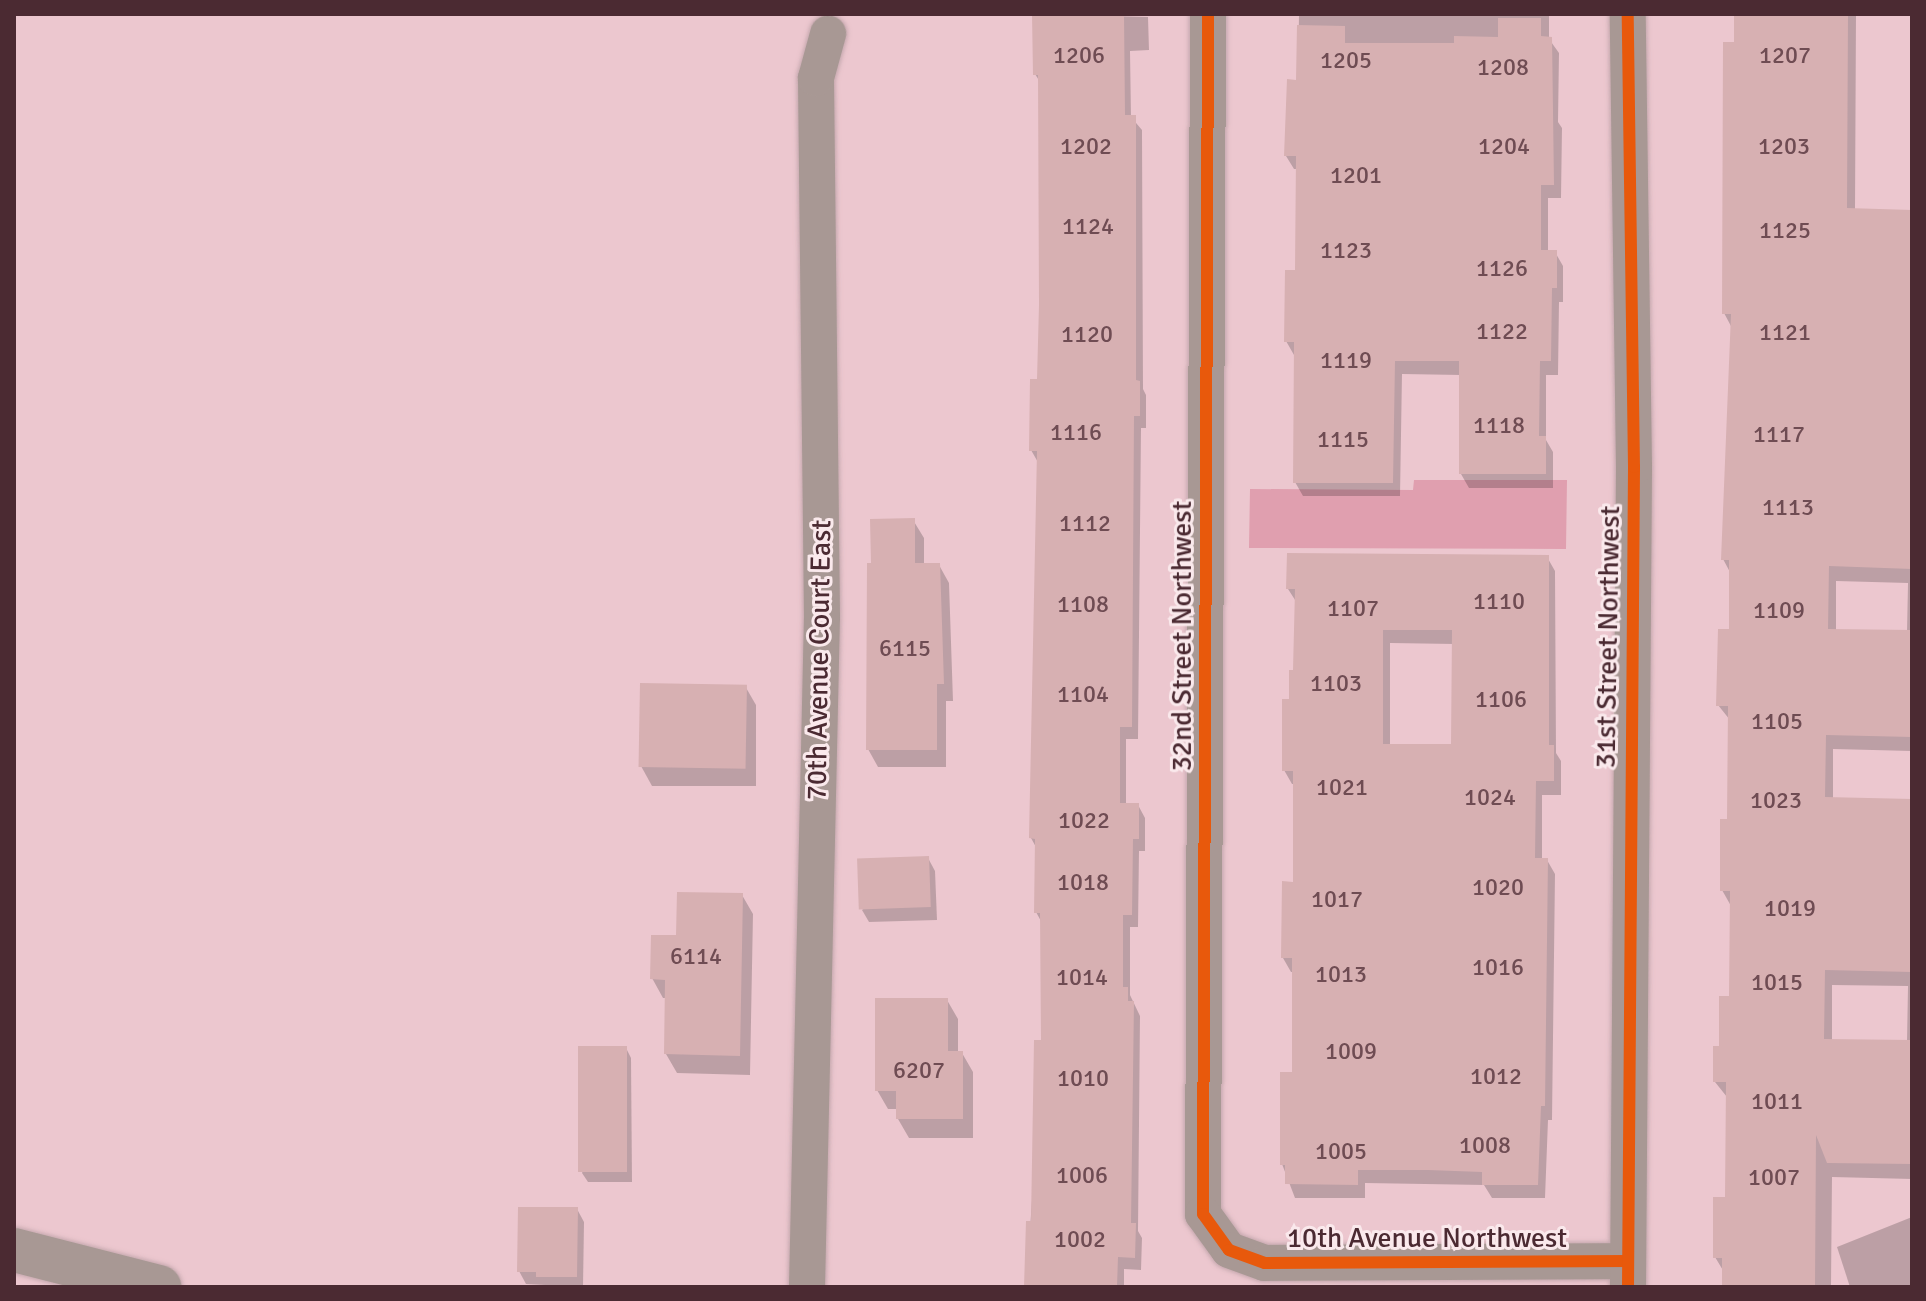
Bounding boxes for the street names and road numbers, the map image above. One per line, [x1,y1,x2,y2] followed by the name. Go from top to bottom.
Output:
[1165,501,1199,771] street label: 32nd Street Northwest
[1589,505,1627,769] street label: 31st Street Northwest
[800,519,838,801] street label: 70th Avenue Court East
[1287,1221,1567,1255] street label: 10th Avenue Northwest

